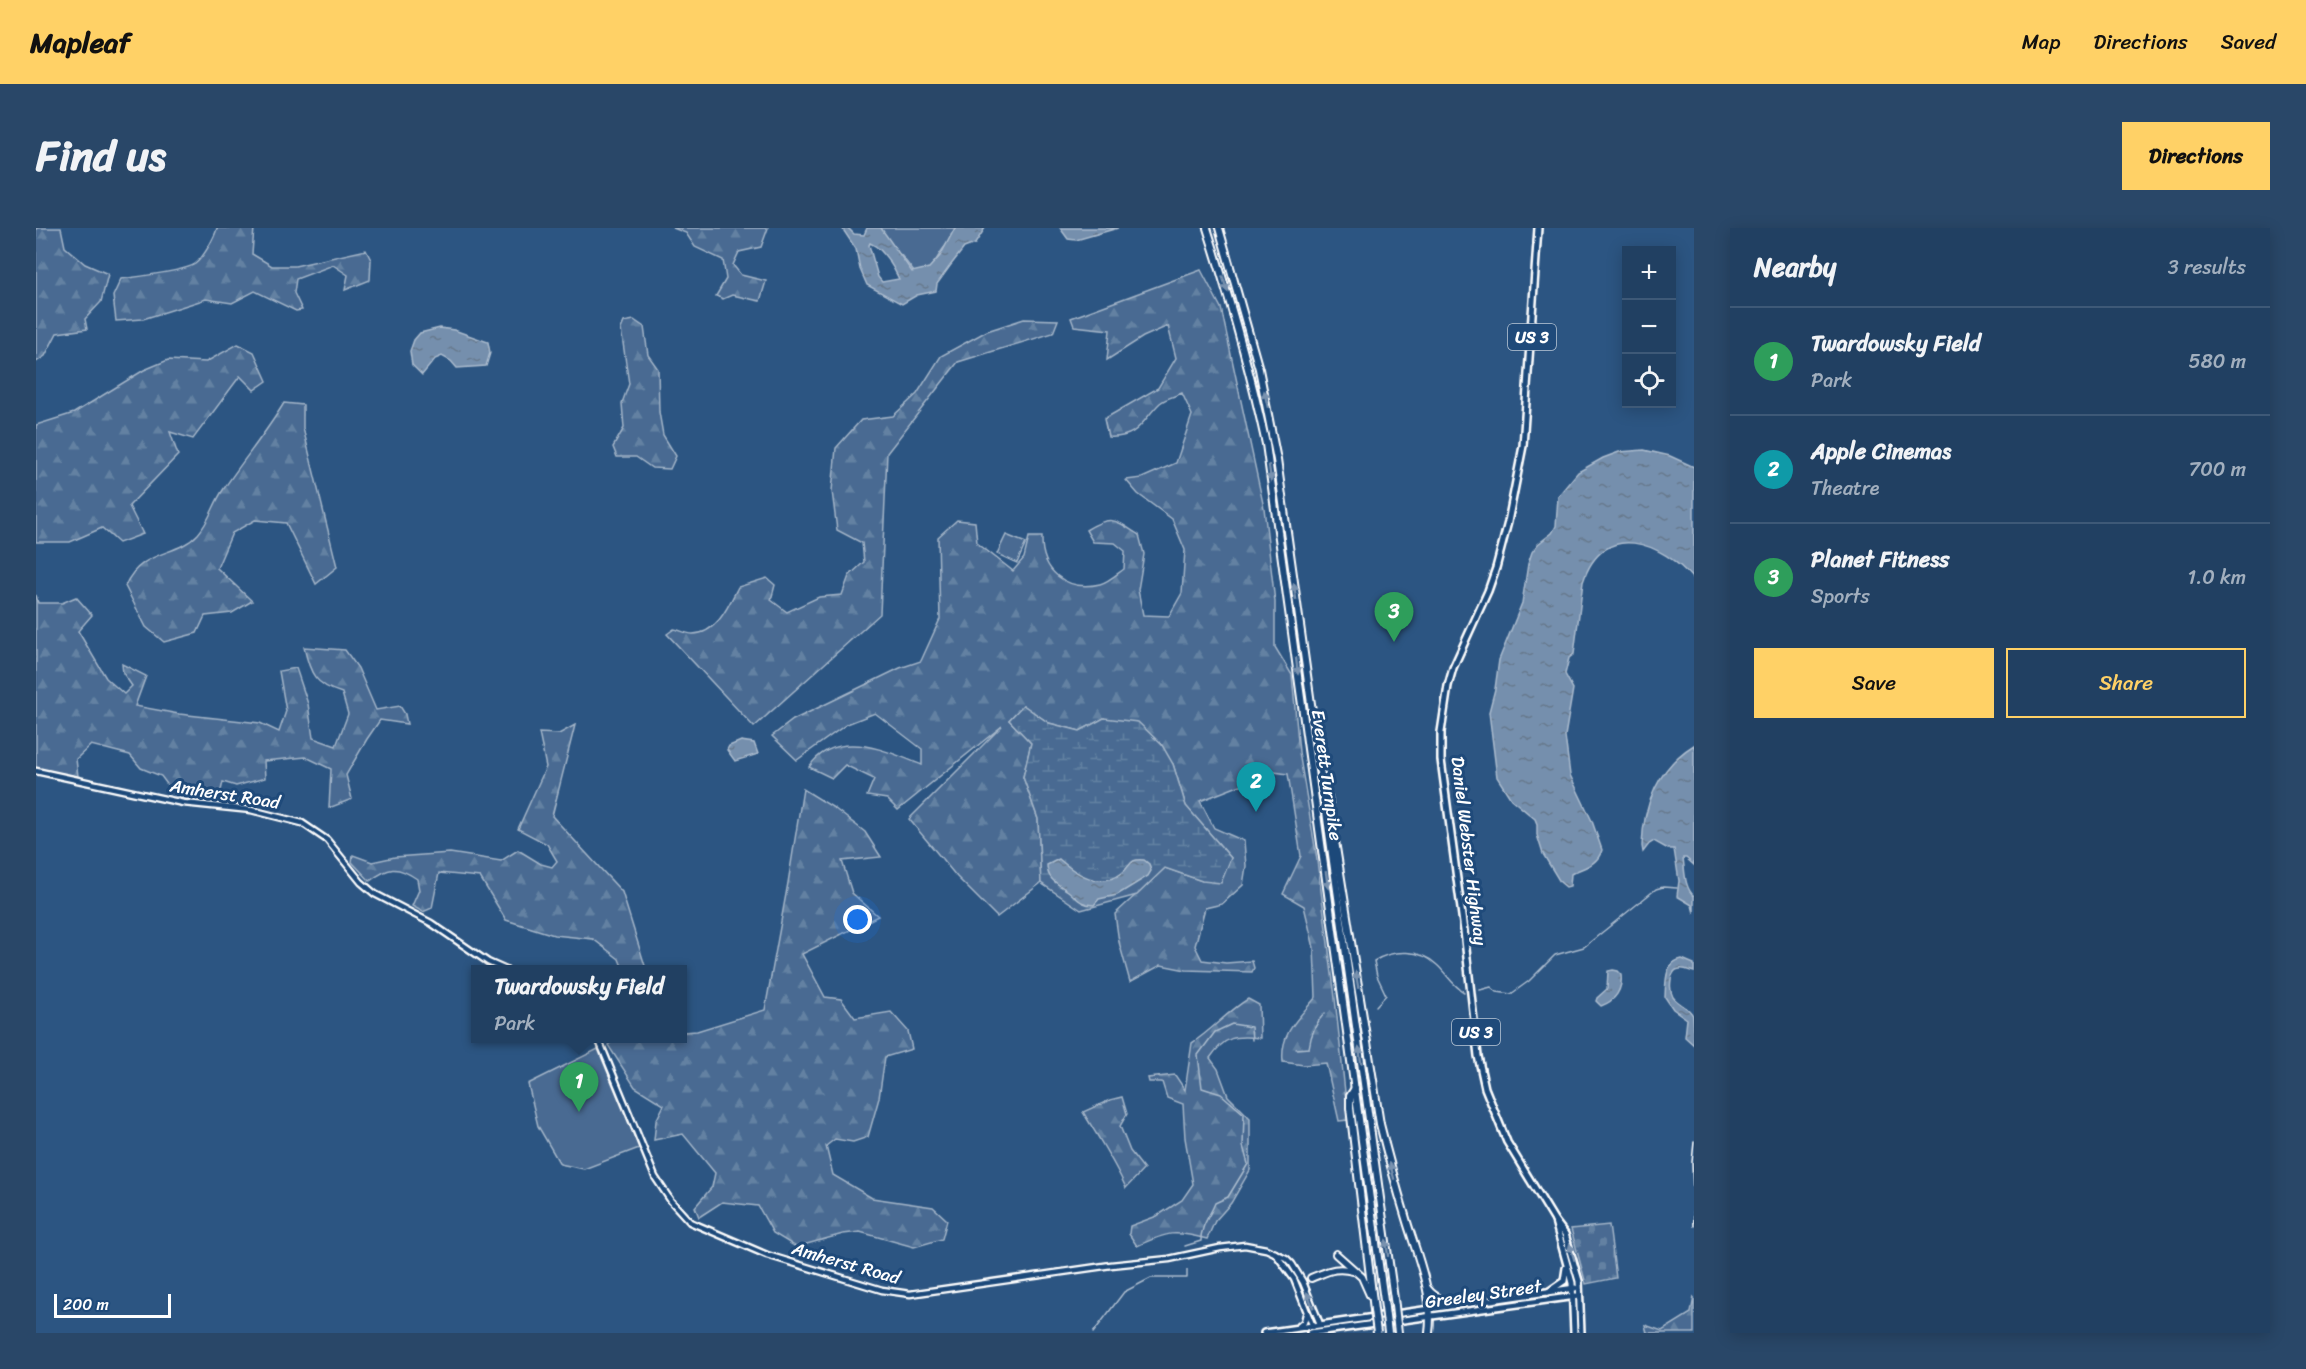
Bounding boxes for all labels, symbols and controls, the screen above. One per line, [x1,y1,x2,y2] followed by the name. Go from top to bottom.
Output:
[30,18,130,67] text: Mapleaf
[2022,23,2060,61] text: Map
[2093,23,2188,61] text: Directions
[2221,23,2276,61] text: Saved
[36,119,166,193] text: Find us
[2122,122,2270,190] button: Directions
[1754,244,1836,290] text: Nearby
[1622,246,1676,408] map controls
[1622,246,1676,300] button: +
[2168,250,2246,285] text: 3 results
[1221,275,1230,293] one-way arrow
[1622,300,1676,354] button: −
[1508,324,1556,350] road number: US 3
[1811,324,1981,363] text: Twardowsky Field
[1769,344,1778,379] text: 1
[2189,344,2246,379] text: 580 m
[1622,354,1676,408] button: locate
[1811,363,1852,398] text: Park
[1261,389,1270,408] one-way arrow
[1811,432,1951,471] text: Apple Cinemas
[1768,452,1779,487] text: 2
[2189,452,2246,487] text: 700 m
[1266,464,1275,483] one-way arrow
[1811,471,1880,506] text: Theatre
[1811,540,1949,579] text: Planet Fitness
[1768,560,1779,595] text: 3
[2188,560,2246,595] text: 1.0 km
[1811,579,1870,614] text: Sports
[1291,582,1300,601] one-way arrow
[1374,592,1414,642] pin: 3
[1754,648,1994,718] button: Save
[2006,648,2246,718] button: Share
[1292,657,1301,676] one-way arrow
[1302,707,1352,843] street label: Everett Turnpike
[1442,755,1497,948] street label: Daniel Webster Highway
[1236,762,1276,812] pin: 2
[167,769,284,819] street label: Amherst Road
[1322,871,1331,890] one-way arrow
[843,905,872,934] your location
[471,965,687,1043] popup
[494,967,664,1006] text: Twardowsky Field
[1353,970,1362,989] one-way arrow
[494,1006,535,1041] text: Park
[1452,1019,1500,1045] road number: US 3
[1356,1046,1365,1065] one-way arrow
[560,1062,598,1112] pin: 1
[1387,1162,1396,1180] one-way arrow
[787,1232,905,1294] street label: Amherst Road
[1383,1239,1392,1258] one-way arrow
[1567,1243,1576,1261] one-way arrow
[1423,1270,1544,1318] street label: Greeley Street
[63,1290,109,1319] text: 200 m
[1305,1290,1315,1308] one-way arrow
[54,1291,171,1318] scale bar

